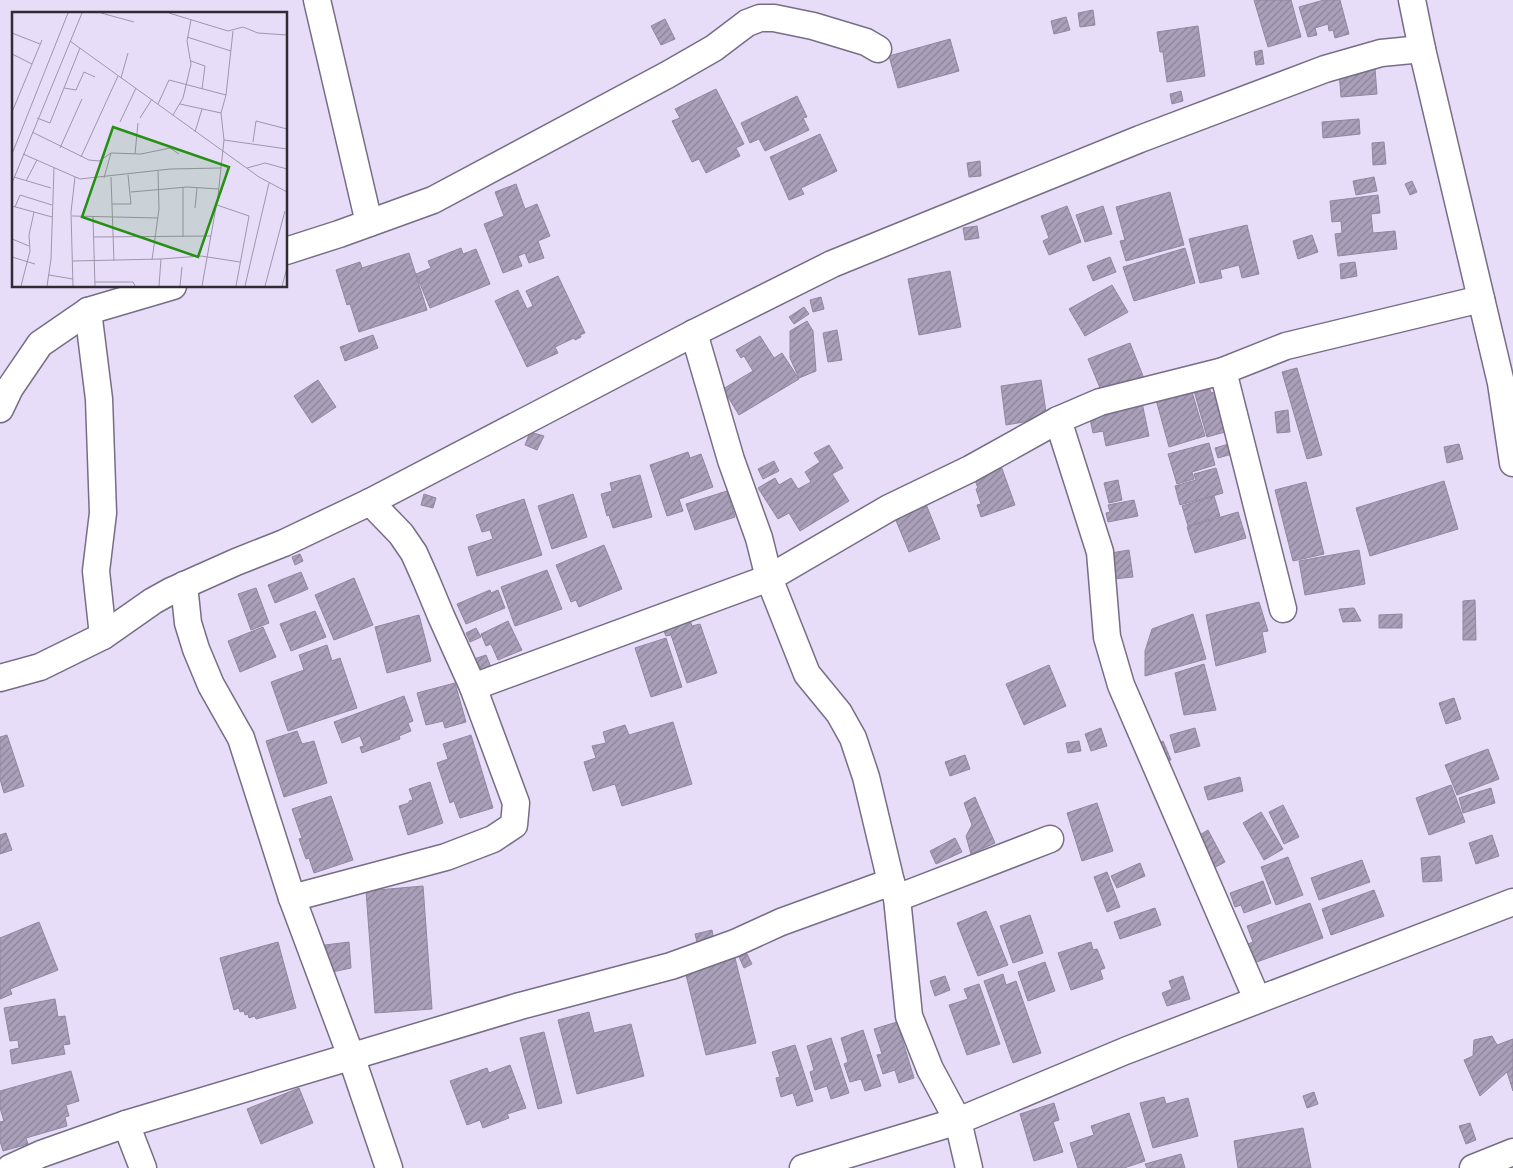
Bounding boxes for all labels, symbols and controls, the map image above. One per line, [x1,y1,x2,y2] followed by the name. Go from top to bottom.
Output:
[12,12,288,288] inset map

